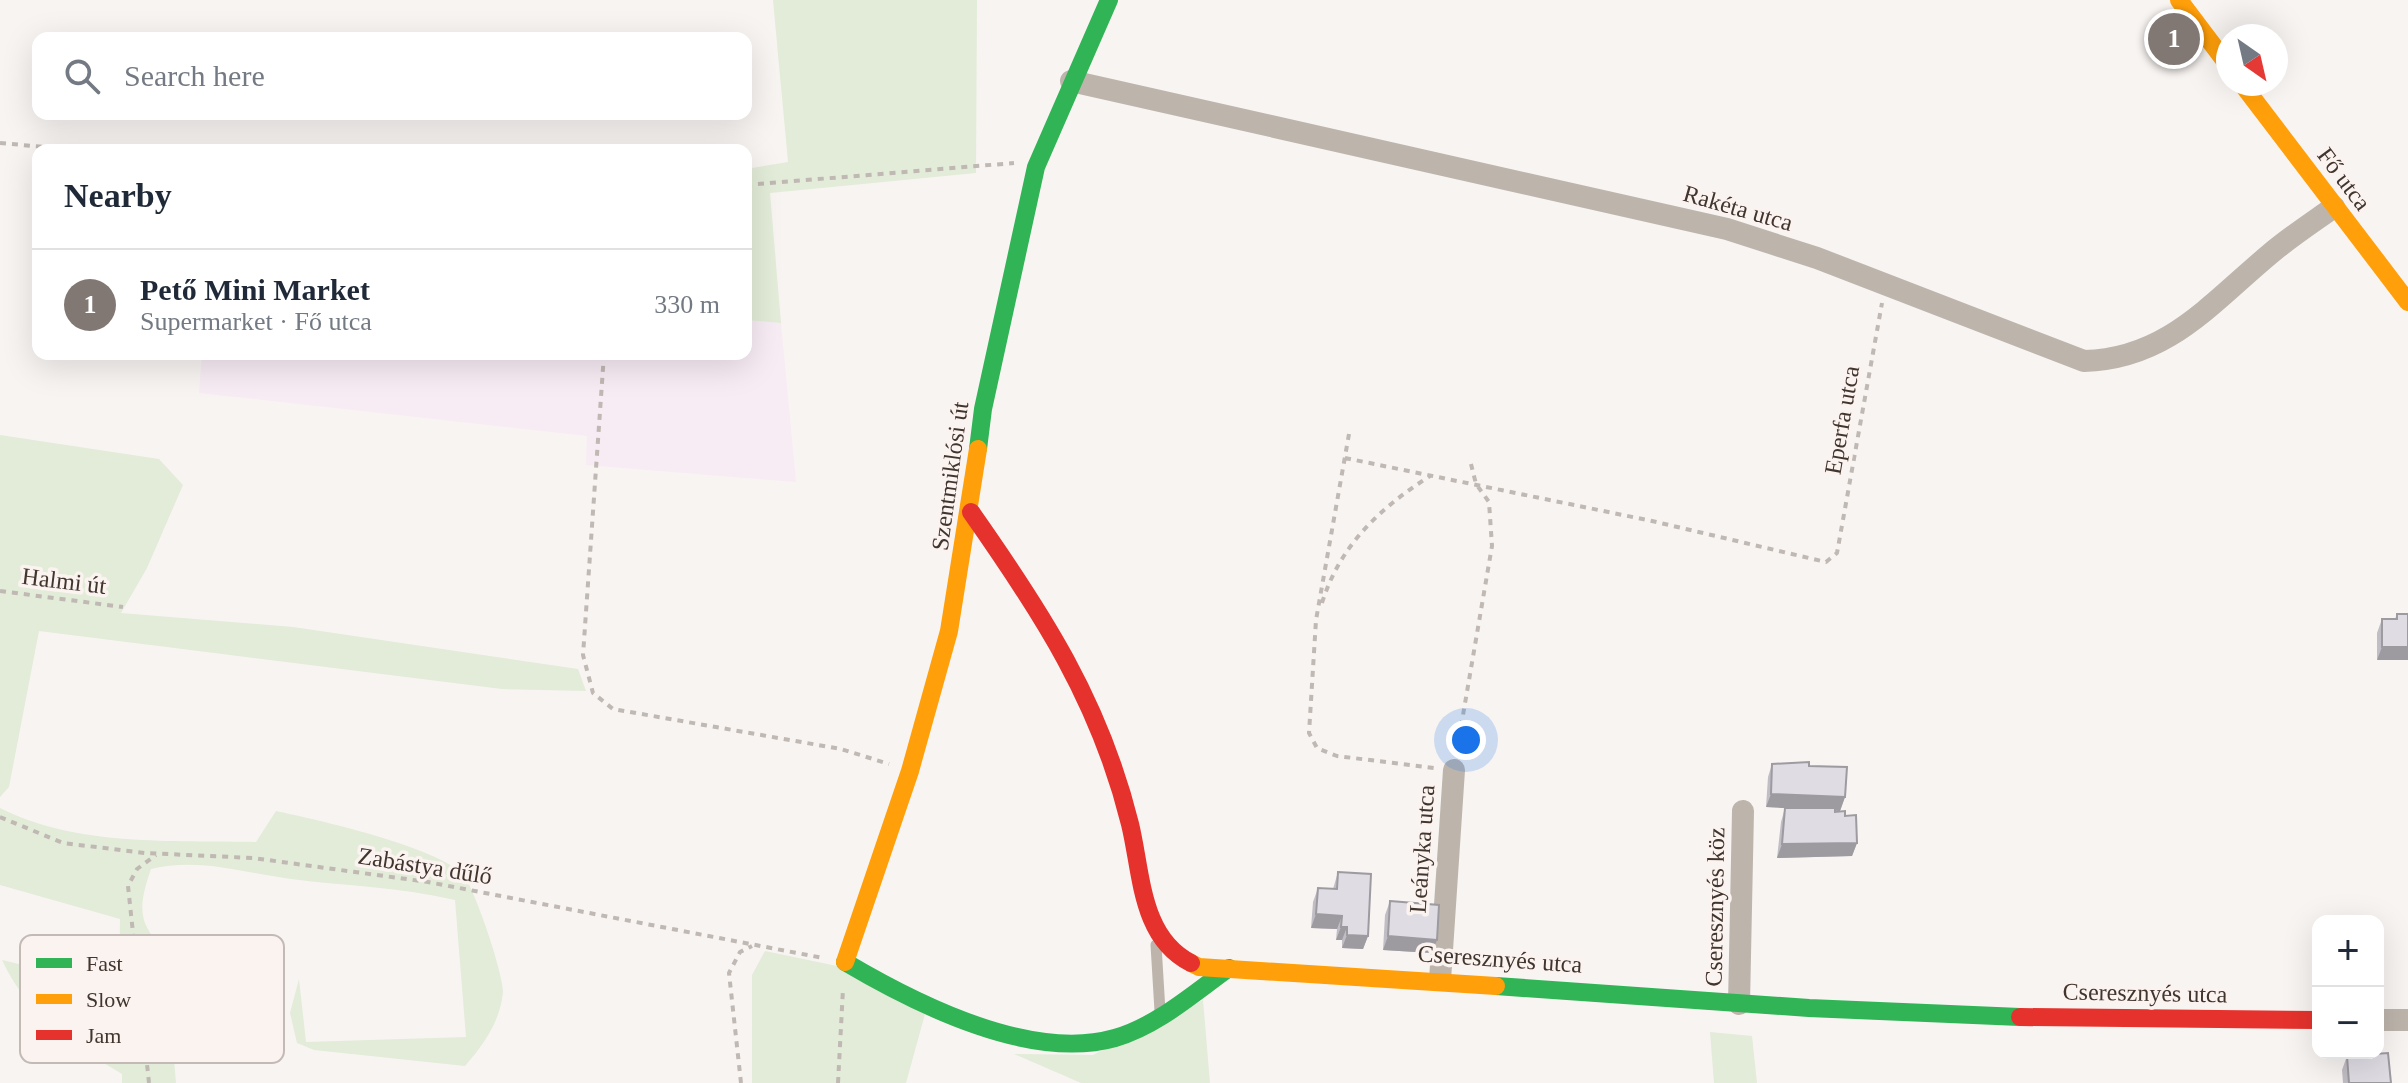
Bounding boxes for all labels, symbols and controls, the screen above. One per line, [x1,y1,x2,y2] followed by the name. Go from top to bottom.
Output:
[2148,9,2200,69] pin: 1
[2216,24,2288,96] north arrow
[32,32,752,120] search box
[60,54,104,98] icon: search
[124,59,265,92] text: Search here
[2312,143,2376,216] street label: Fő utca
[64,177,172,214] text: Nearby
[1680,180,1796,236] street label: Rakéta utca
[140,273,370,306] text: Pető Mini Market
[84,290,97,319] text: 1
[654,290,720,319] text: 330 m
[140,307,372,336] text: Supermarket · Fő utca
[1820,363,1864,476] street label: Eperfa utca
[927,400,973,552] street label: Szentmiklósi út
[20,563,108,599] street label: Halmi út
[1446,720,1486,760] your location
[1405,784,1439,914] street label: Leányka utca
[1701,827,1729,987] street label: Cseresznyés köz
[356,843,494,889] street label: Zabástya dűlő
[2312,915,2384,1059] map controls
[2312,915,2384,987] button: +
[20,935,284,1063] legend
[1417,940,1583,978] street label: Cseresznyés utca
[86,951,123,976] text: Fast
[2062,979,2228,1007] street label: Cseresznyés utca
[86,987,131,1012] text: Slow
[2312,987,2384,1059] button: −
[86,1023,121,1048] text: Jam

